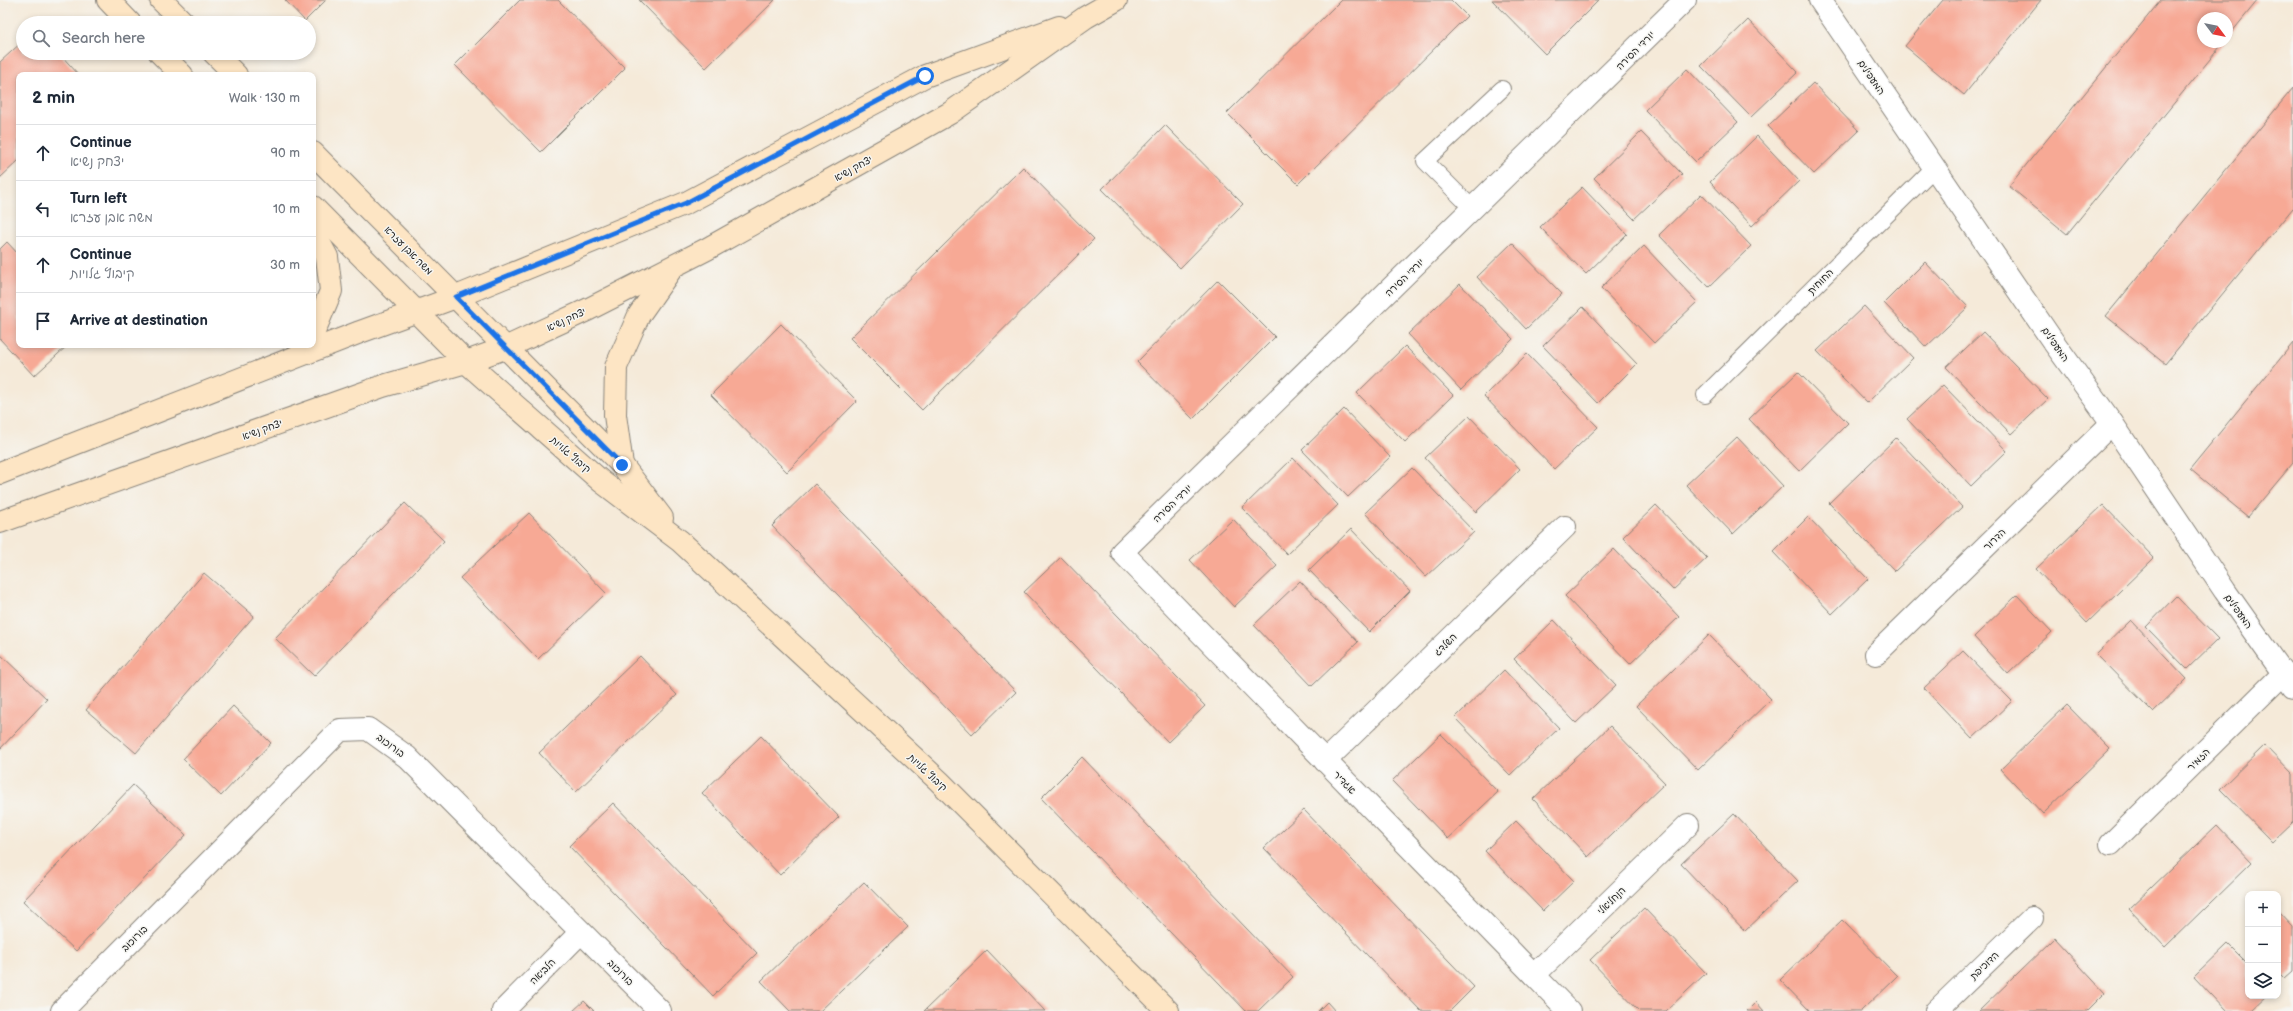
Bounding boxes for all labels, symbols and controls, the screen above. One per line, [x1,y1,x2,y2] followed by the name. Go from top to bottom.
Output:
[2197,12,2233,48] north arrow
[16,16,316,60] search box
[30,27,52,49] icon: search
[62,29,145,48] text: Search here
[1614,29,1658,73] street label: יורדי הסירה
[1855,58,1887,97] street label: המעפילים
[916,67,934,85] route start
[32,88,75,108] text: 2 min
[229,90,300,106] text: Walk · 130 m
[70,133,132,152] text: Continue
[32,142,54,164] icon: ahead
[271,145,300,161] text: 90 m
[70,154,124,170] text: יצחק נשיא
[832,154,875,184] street label: יצחק נשיא
[70,189,127,208] text: Turn left
[32,198,54,220] icon: left
[273,201,300,217] text: 10 m
[70,210,153,226] text: משה אבן עזרא
[382,224,435,277] street label: משה אבן עזרא
[70,245,132,264] text: Continue
[32,254,54,276] icon: ahead
[1383,256,1427,299] street label: יורדי הסירה
[270,257,300,273] text: 30 m
[70,266,134,282] text: קיבוץ גלויות
[1805,266,1836,297] street label: החוחית
[545,306,588,334] street label: יצחק נשיא
[32,310,54,332] icon: arrive
[70,311,208,330] text: Arrive at destination
[2039,325,2072,364] street label: המעפילים
[241,417,284,443] street label: יצחק נשיא
[547,433,593,476] street label: קיבוץ גלויות
[613,456,631,474] route end
[1151,482,1195,525] street label: יורדי הסירה
[1981,526,2008,553] street label: הדרור
[2222,592,2255,631] street label: המעפילים
[1432,631,1460,658] street label: השלדג
[374,732,407,760] street label: בורוכוב
[2185,746,2213,774] street label: הזמיר
[904,751,950,794] street label: קיבוץ גלויות
[1330,769,1358,797] street label: אגדיר
[1595,884,1628,917] street label: הנחליאלי
[2245,891,2281,999] map controls
[2245,891,2281,927] button: +
[119,923,150,954] street label: בורוכוב
[2245,927,2281,963] button: −
[1967,949,2002,983] street label: הדוכיפת
[527,956,558,987] street label: הלביאה
[605,957,636,988] street label: בורוכוב
[2245,963,2281,999] button: layers

